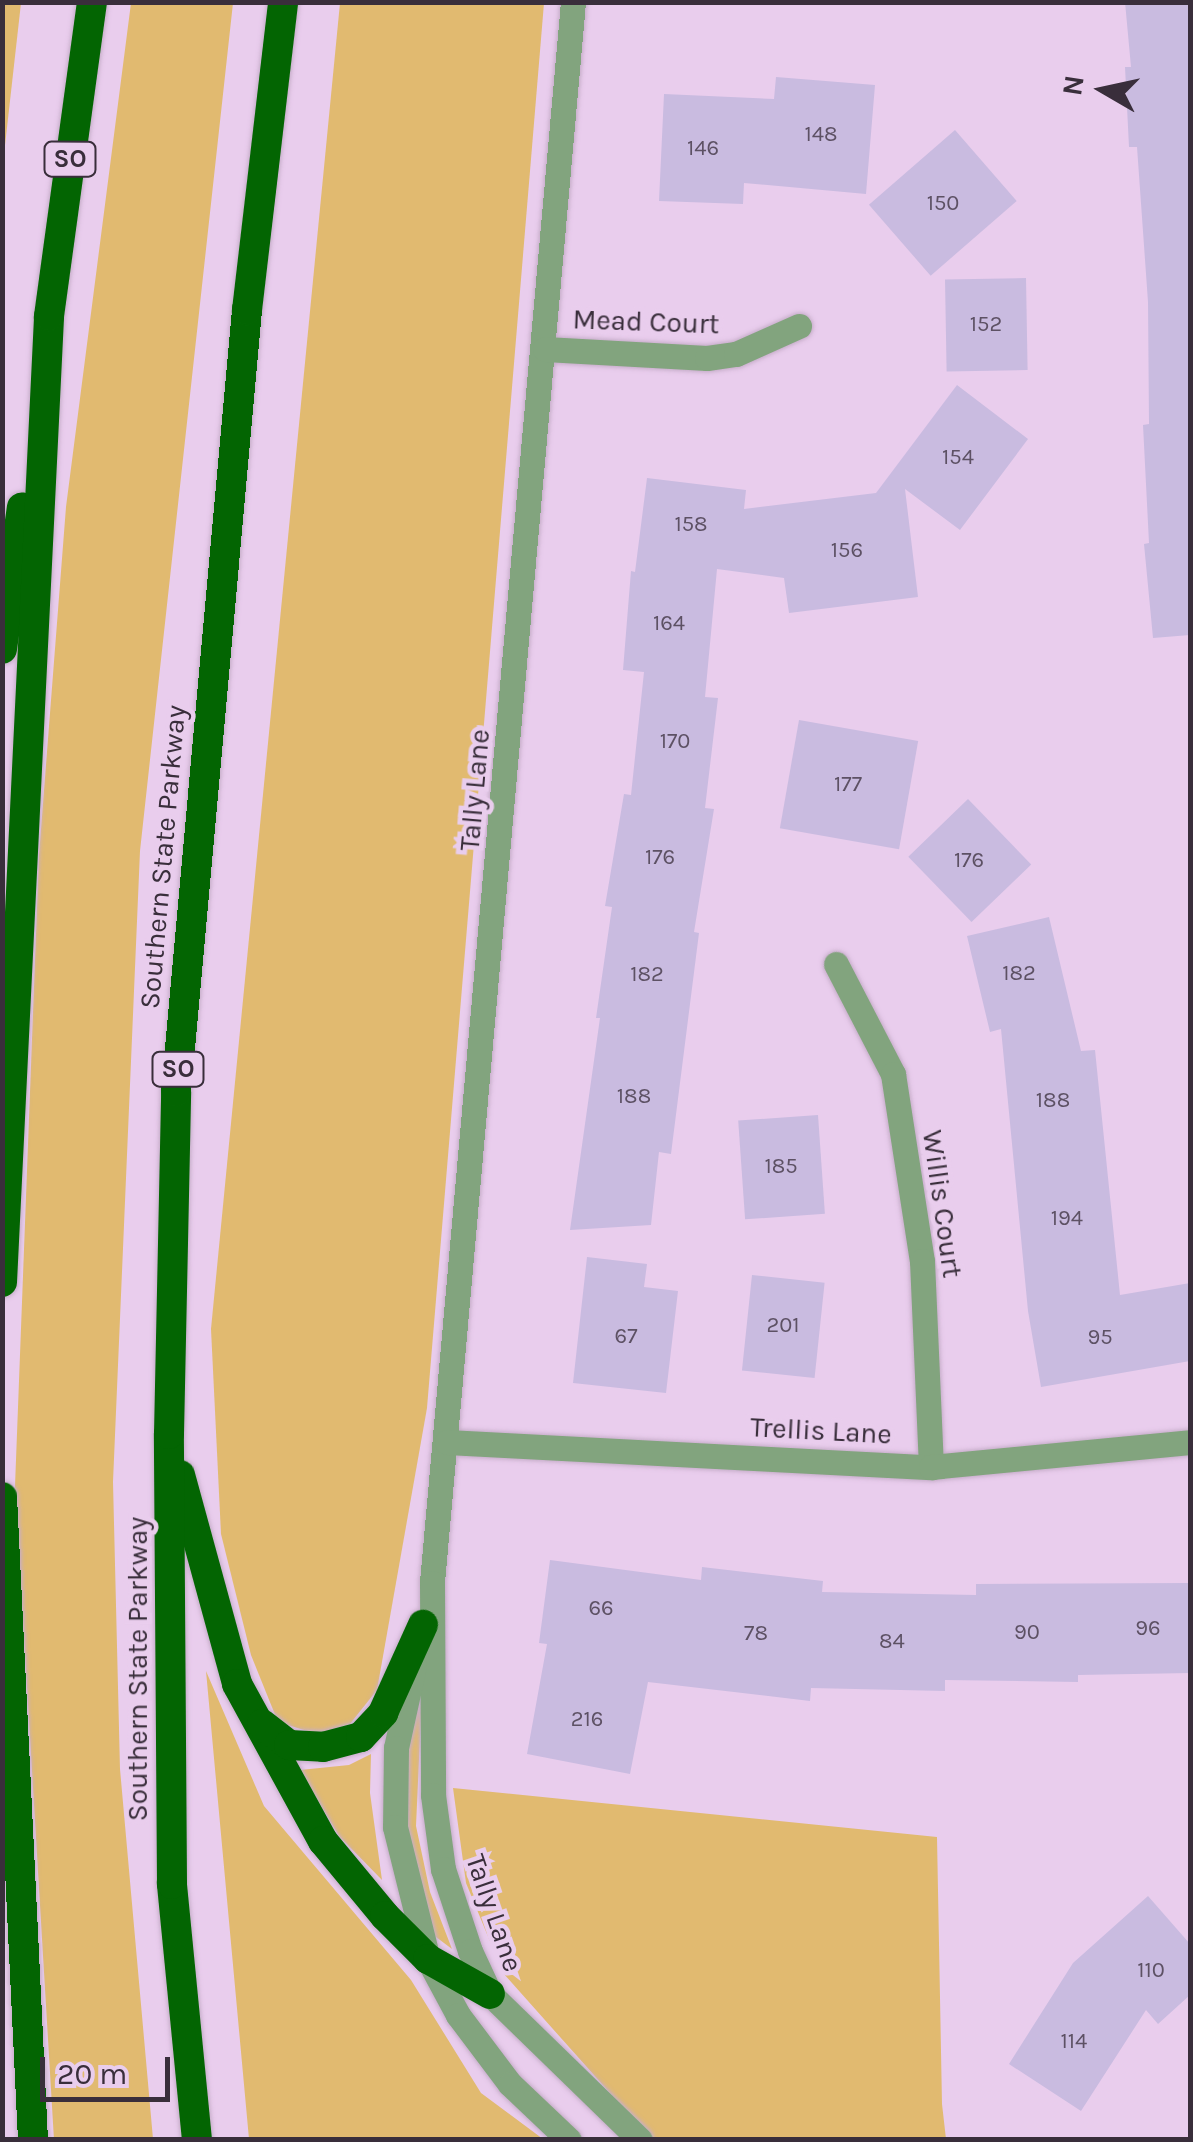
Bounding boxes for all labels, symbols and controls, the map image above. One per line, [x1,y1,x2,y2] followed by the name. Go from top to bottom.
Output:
[1053,40,1153,140] north arrow
[1055,73,1091,98] text: N
[804,122,838,148] house number: 148
[687,136,719,162] house number: 146
[42,139,98,179] road number: SO
[927,191,959,217] house number: 150
[572,303,720,341] street label: Mead Court
[970,312,1002,338] house number: 152
[942,445,974,471] house number: 154
[674,512,708,538] house number: 158
[831,538,863,564] house number: 156
[653,611,685,637] house number: 164
[133,704,193,1010] street label: Southern State Parkway
[453,728,497,852] street label: Tally Lane
[660,729,690,755] house number: 170
[834,772,862,798] house number: 177
[645,845,675,871] house number: 176
[954,848,984,874] house number: 176
[1002,961,1036,987] house number: 182
[630,962,664,988] house number: 182
[150,1049,206,1089] road number: SO
[617,1084,651,1110] house number: 188
[1036,1088,1070,1114] house number: 188
[915,1128,969,1280] street label: Willis Court
[764,1154,798,1180] house number: 185
[1051,1206,1083,1232] house number: 194
[766,1313,800,1339] house number: 201
[615,1324,637,1350] house number: 67
[1087,1325,1113,1351] house number: 95
[749,1411,893,1451] street label: Trellis Lane
[121,1517,155,1821] street label: Southern State Parkway
[588,1596,614,1622] house number: 66
[1135,1616,1161,1642] house number: 96
[1014,1620,1040,1646] house number: 90
[744,1621,768,1647] house number: 78
[879,1629,905,1655] house number: 84
[571,1707,603,1733] house number: 216
[458,1850,530,1976] street label: Tally Lane
[1137,1958,1165,1984] house number: 110
[1061,2029,1087,2055] house number: 114
[45,2037,175,2099] scale bar
[57,2056,127,2092] text: 20 m

